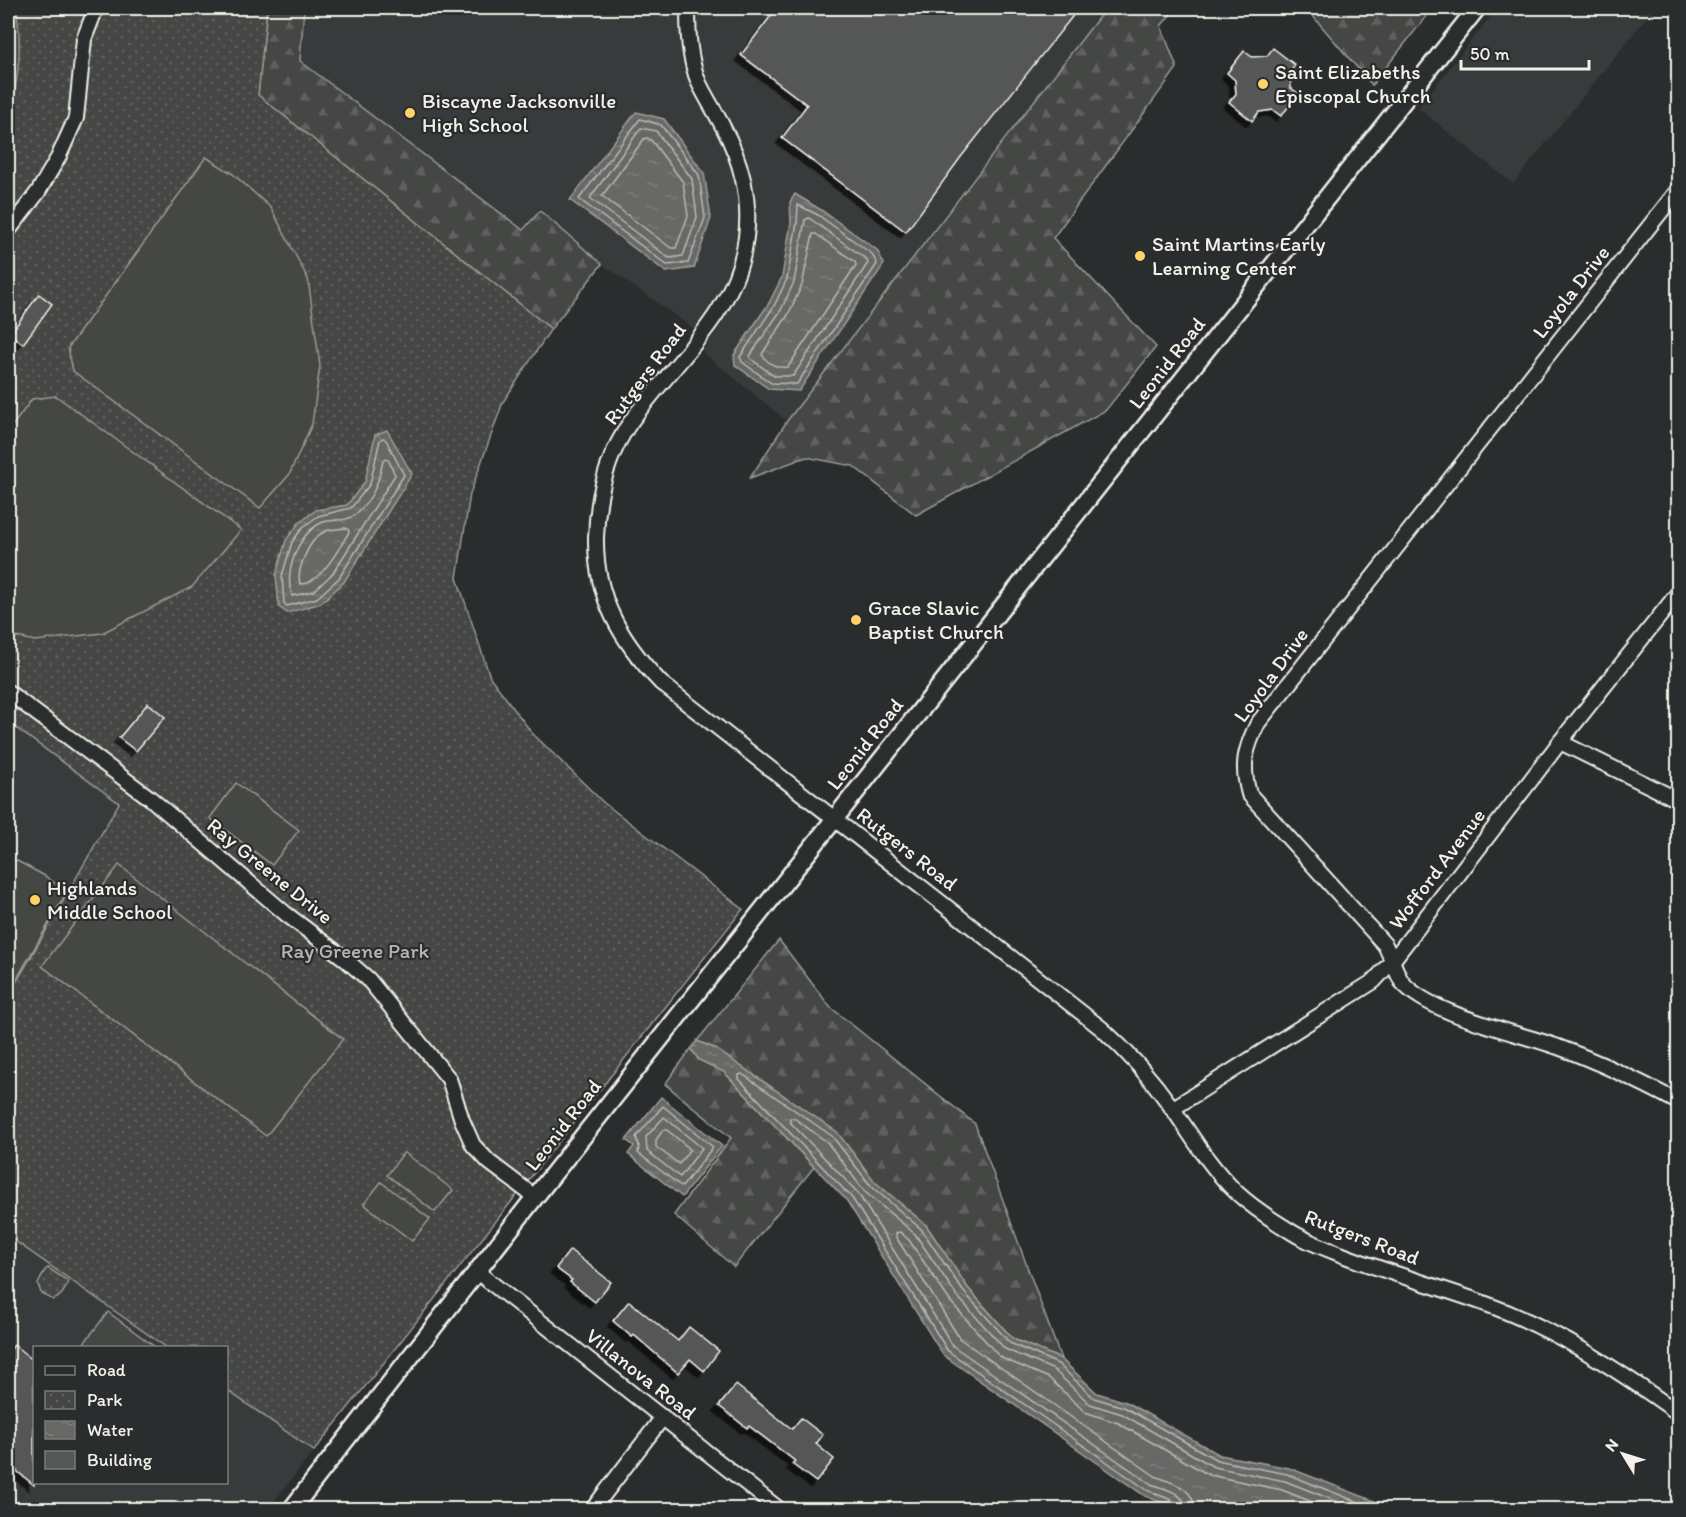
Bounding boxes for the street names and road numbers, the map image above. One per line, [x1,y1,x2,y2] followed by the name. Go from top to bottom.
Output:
[1527,240,1615,343] street label: Loyola Drive
[1123,311,1211,414] street label: Leonid Road
[598,318,691,429] street label: Rutgers Road
[1228,623,1313,727] street label: Loyola Drive
[821,692,909,795] street label: Leonid Road
[852,802,963,896] street label: Rutgers Road
[1383,803,1490,934] street label: Wofford Avenue
[202,812,338,929] street label: Ray Greene Drive
[519,1073,607,1176] street label: Leonid Road
[1301,1203,1423,1270] street label: Rutgers Road
[581,1323,702,1424] street label: Villanova Road

